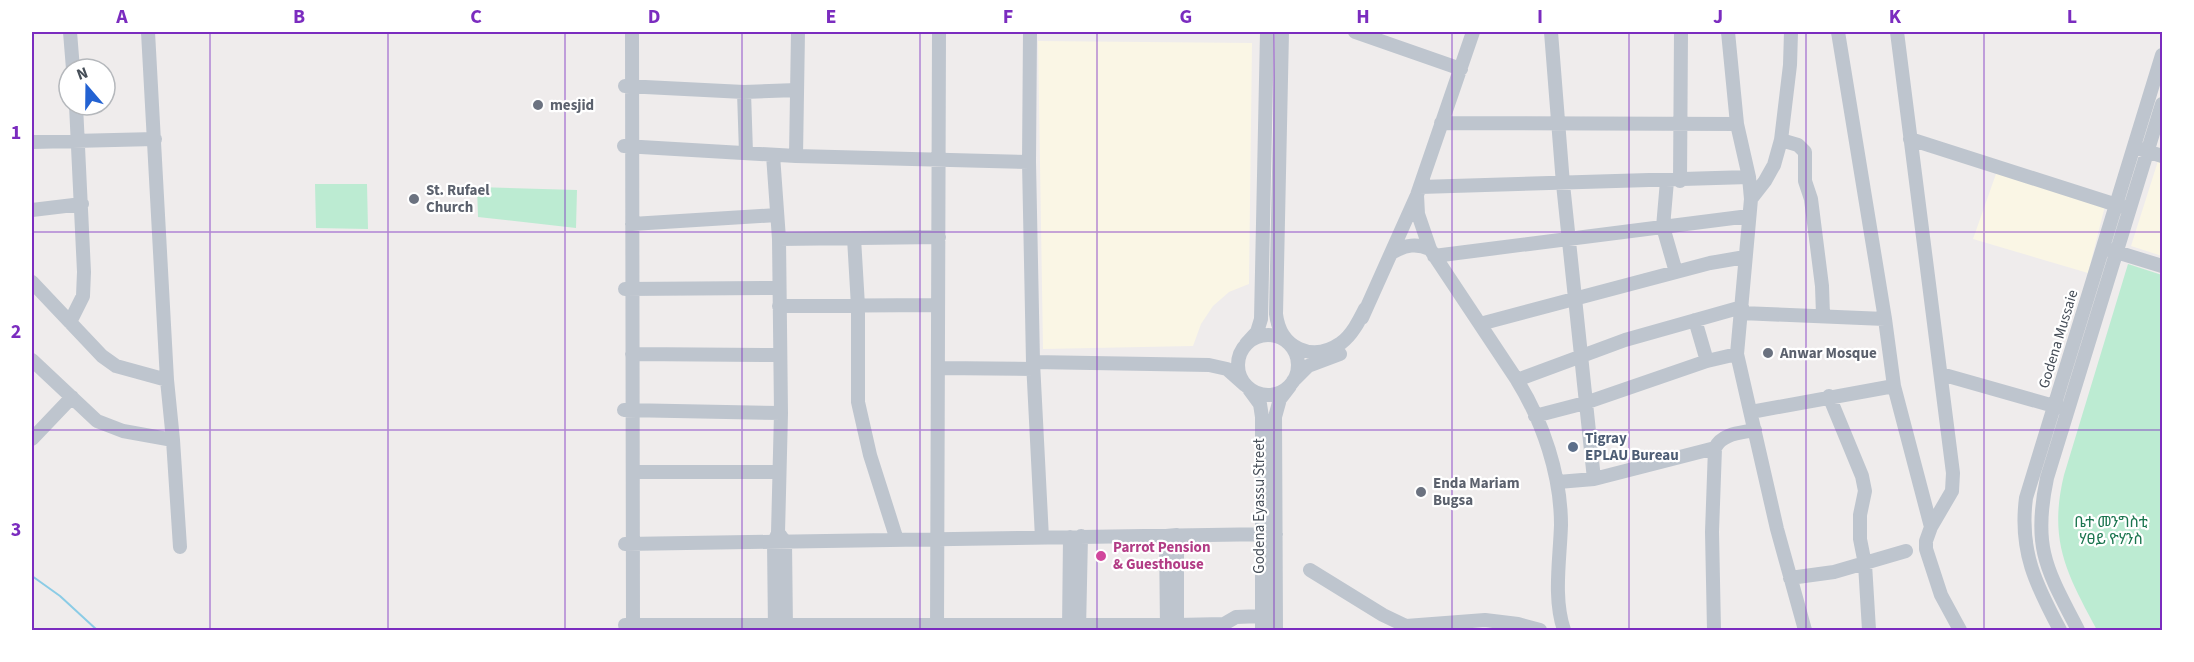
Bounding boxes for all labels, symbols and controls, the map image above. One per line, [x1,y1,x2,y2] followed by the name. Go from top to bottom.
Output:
[115,3,128,31] text: A
[293,3,305,31] text: B
[470,3,482,31] text: C
[648,3,660,31] text: D
[826,3,836,31] text: E
[1003,3,1013,31] text: F
[1180,3,1192,31] text: G
[1356,3,1370,31] text: H
[1537,3,1543,31] text: I
[1713,3,1723,31] text: J
[1889,3,1902,31] text: K
[2067,3,2077,31] text: L
[57,57,117,117] north arrow
[73,62,91,86] text: N
[550,95,594,116] place label: mesjid
[531,98,545,112] marker: mesjid
[11,119,21,147] text: 1
[426,180,490,218] place label: St. Rufael Church
[407,192,421,206] marker: St. Rufael Church
[2033,287,2083,391] street label: Godena Mussaie
[11,318,21,346] text: 2
[1779,343,1877,364] place label: Anwar Mosque
[1761,346,1775,360] marker: Anwar Mosque
[1585,428,1679,466] place label: Tigray EPLAU Bureau
[1249,438,1270,574] street label: Godena Eyassu Street
[1566,440,1580,454] marker: Tigray EPLAU Bureau
[1433,473,1520,511] place label: Enda Mariam Bugsa
[1414,485,1428,499] marker: Enda Mariam Bugsa
[2074,512,2148,550] park label: ቤተ መንግስቲ ሃፀይ ዮሃንስ
[11,516,21,544] text: 3
[1113,537,1210,575] place label: Parrot Pension & Guesthouse
[1094,549,1108,563] marker: Parrot Pension & Guesthouse

